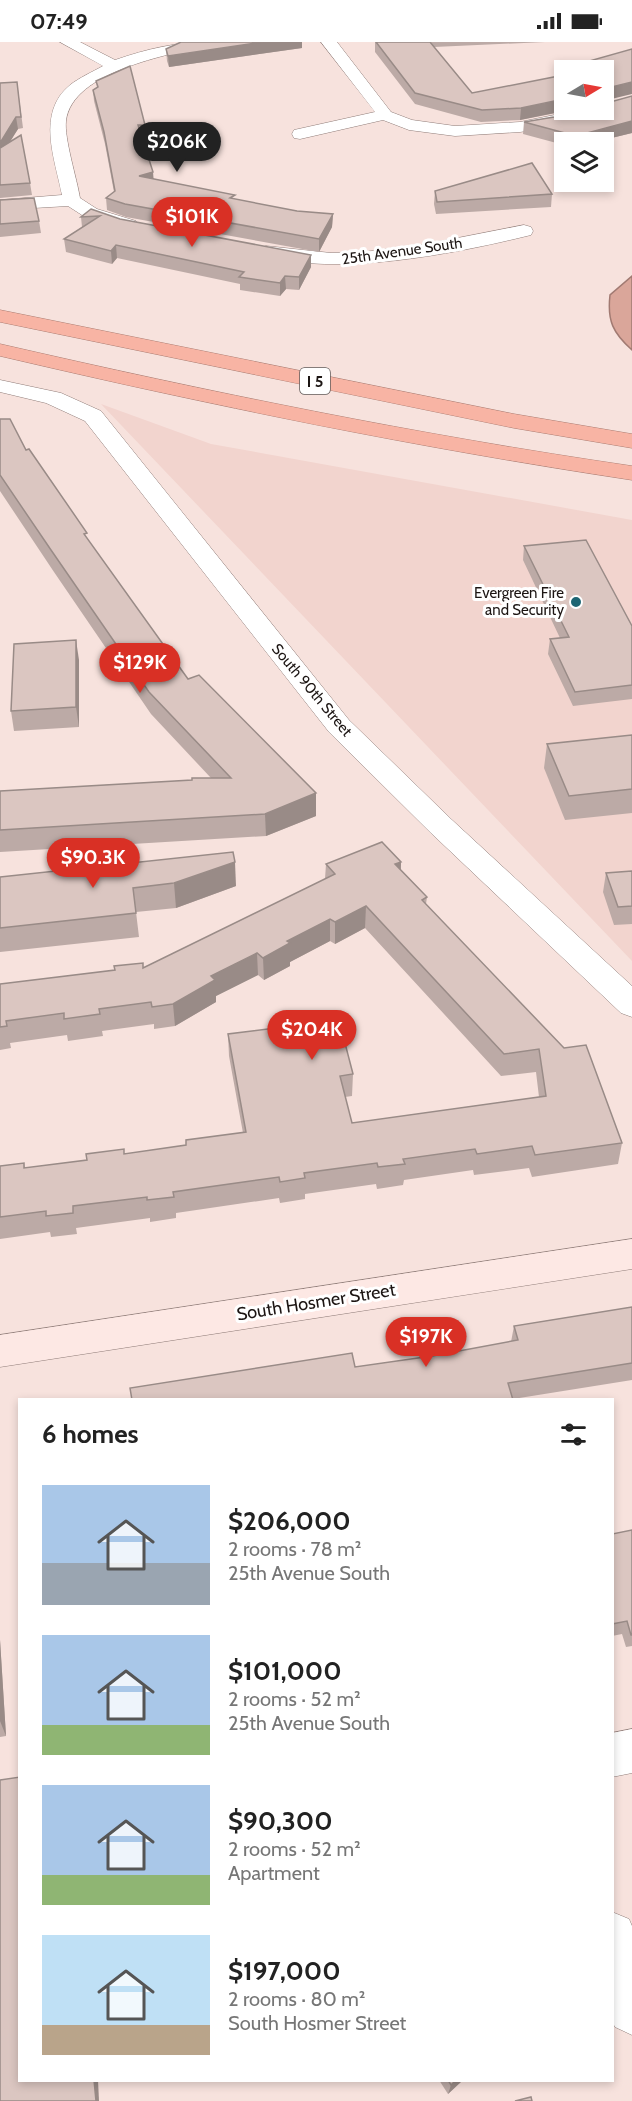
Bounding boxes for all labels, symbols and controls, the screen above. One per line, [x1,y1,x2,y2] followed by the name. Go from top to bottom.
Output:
[30,8,88,35] text: 07:49
[554,60,614,120] north arrow
[554,60,614,192] map controls
[135,122,219,173] pin: $206K
[147,129,207,153] text: $206K
[554,132,614,192] button: layers
[150,197,234,248] pin: $101K
[165,204,219,228] text: $101K
[341,234,463,268] street label: 25th Avenue South
[300,368,330,394] road number: I 5
[474,584,564,619] place label: Evergreen Fire and Security
[569,595,583,609] marker: Evergreen Fire and Security
[268,640,356,740] street label: South 90th Street
[98,643,182,694] pin: $129K
[113,650,167,674] text: $129K
[44,838,142,889] pin: $90.3K
[61,845,125,869] text: $90.3K
[270,1010,354,1061] pin: $204K
[281,1017,343,1041] text: $204K
[235,1279,397,1325] street label: South Hosmer Street
[384,1317,468,1368] pin: $197K
[400,1324,452,1348] text: $197K
[42,1418,139,1450] text: 6 homes
[557,1418,590,1451] icon: filters
[228,1505,351,1537] text: $206,000
[90,1509,162,1581] icon: home
[228,1537,361,1561] text: 2 rooms · 78 m²
[228,1561,390,1585] text: 25th Avenue South
[228,1655,342,1687] text: $101,000
[90,1659,162,1731] icon: home
[228,1687,361,1711] text: 2 rooms · 52 m²
[228,1711,390,1735] text: 25th Avenue South
[228,1805,333,1837] text: $90,300
[90,1809,162,1881] icon: home
[228,1837,361,1861] text: 2 rooms · 52 m²
[228,1861,320,1885] text: Apartment
[228,1955,341,1987] text: $197,000
[90,1959,162,2031] icon: home
[228,1987,365,2011] text: 2 rooms · 80 m²
[228,2011,406,2035] text: South Hosmer Street

